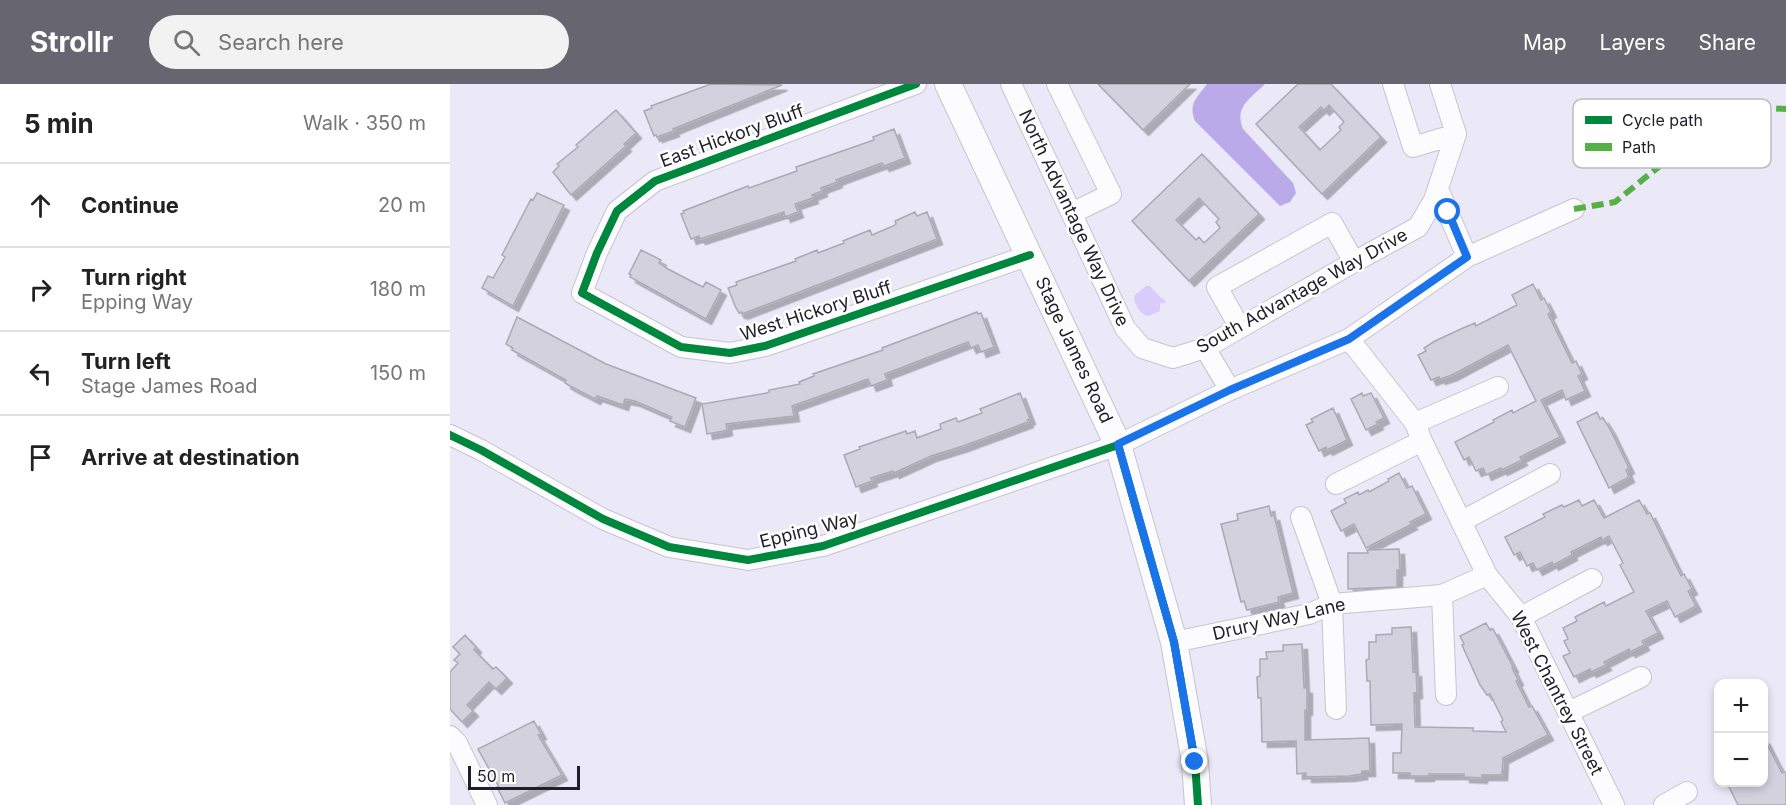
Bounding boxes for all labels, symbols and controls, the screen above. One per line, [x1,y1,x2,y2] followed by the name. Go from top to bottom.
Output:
[149,15,569,69] search box
[30,25,113,59] text: Strollr
[170,26,203,59] icon: search
[218,29,344,55] text: Search here
[1523,30,1567,55] text: Map
[1600,30,1666,55] text: Layers
[1699,30,1756,55] text: Share
[1573,99,1771,168] legend
[657,100,807,171] street label: East Hickory Bluff
[1015,106,1134,329] street label: North Advantage Way Drive
[24,108,94,139] text: 5 min
[1622,110,1703,130] text: Cycle path
[303,111,426,135] text: Walk · 350 m
[1622,137,1656,157] text: Path
[24,189,57,222] icon: ahead
[81,192,179,218] text: Continue
[378,193,426,217] text: 20 m
[1434,198,1460,224] route start
[1193,224,1411,357] street label: South Advantage Way Drive
[81,264,187,290] text: Turn right
[24,273,57,306] icon: right
[1031,273,1118,426] street label: Stage James Road
[738,276,894,345] street label: West Hickory Bluff
[370,277,426,301] text: 180 m
[81,290,193,314] text: Epping Way
[81,348,171,374] text: Turn left
[24,357,57,390] icon: left
[370,361,426,385] text: 150 m
[81,374,258,398] text: Stage James Road
[24,441,57,474] icon: arrive
[81,444,300,470] text: Arrive at destination
[757,507,860,552] street label: Epping Way
[1210,593,1347,644] street label: Drury Way Lane
[1507,607,1608,778] street label: West Chantrey Street
[1714,679,1768,787] map controls
[1714,679,1768,733] button: +
[1714,733,1768,787] button: −
[1181,748,1207,774] route end
[468,763,580,790] scale bar
[477,766,515,786] text: 50 m

